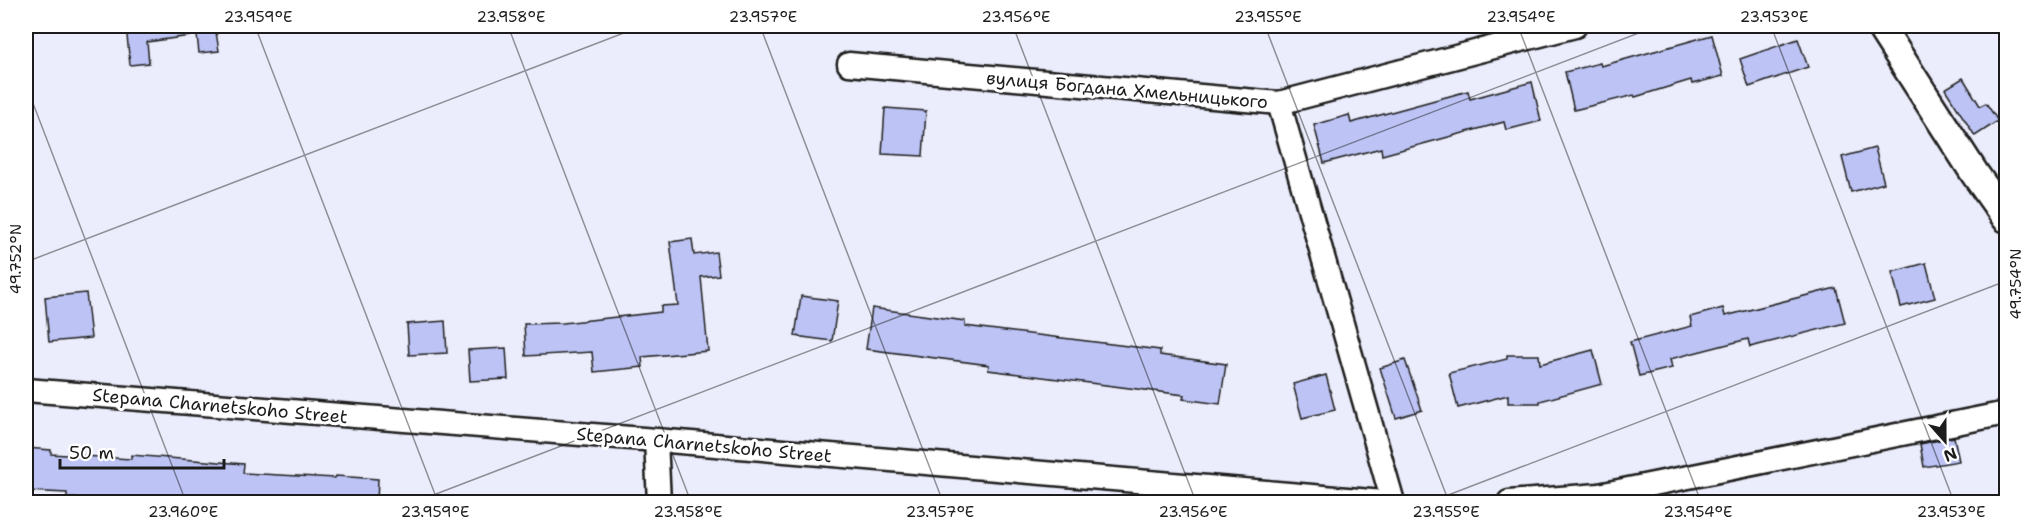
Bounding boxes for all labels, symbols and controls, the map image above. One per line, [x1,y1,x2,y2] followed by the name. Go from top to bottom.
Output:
[224,7,292,27] text: 23.959°E
[477,7,545,27] text: 23.958°E
[729,7,797,27] text: 23.957°E
[981,7,1051,27] text: 23.956°E
[1234,7,1302,27] text: 23.955°E
[1487,7,1555,27] text: 23.954°E
[1740,7,1808,27] text: 23.953°E
[985,66,1269,114] street label: вулиця Богдана Хмельницького
[6,224,26,294] text: 49.752°N
[2006,249,2026,319] text: 49.754°N
[91,383,349,429] street label: Stepana Charnetskoho Street
[1915,411,1975,471] north arrow
[575,422,833,468] street label: Stepana Charnetskoho Street
[60,432,224,470] scale bar
[69,441,114,465] text: 50 m
[1941,442,1960,467] text: N
[148,502,218,522] text: 23.960°E
[401,502,469,522] text: 23.959°E
[654,502,722,522] text: 23.958°E
[906,502,974,522] text: 23.957°E
[1158,502,1228,522] text: 23.956°E
[1412,502,1480,522] text: 23.955°E
[1664,502,1732,522] text: 23.954°E
[1917,502,1985,522] text: 23.953°E

